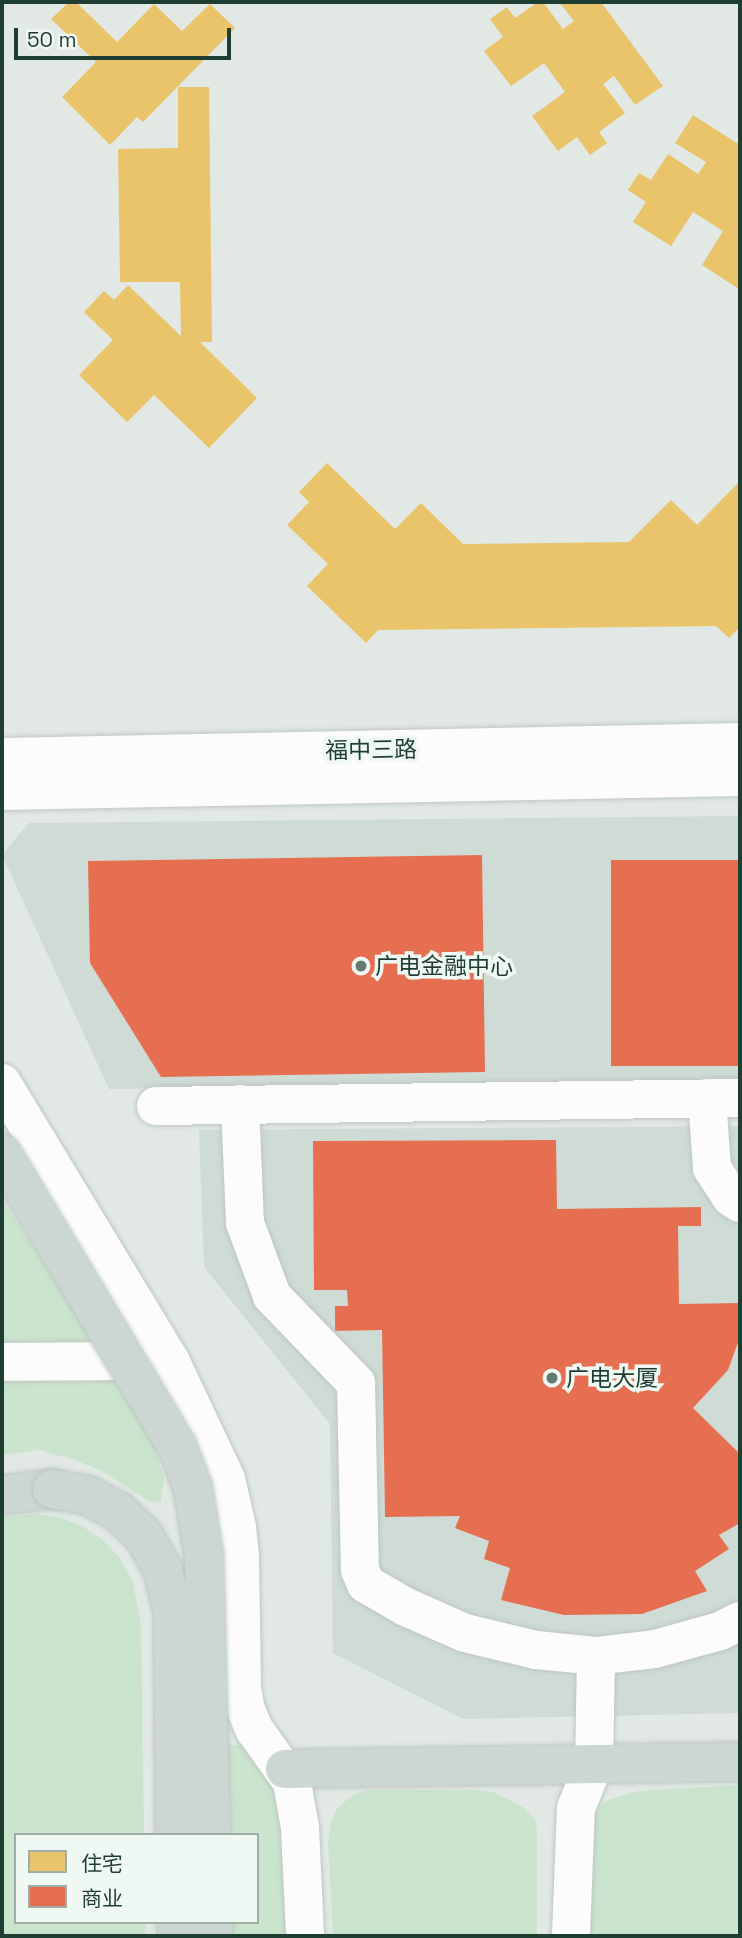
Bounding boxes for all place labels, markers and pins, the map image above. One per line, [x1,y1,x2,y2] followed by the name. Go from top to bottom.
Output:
[375,952,513,980] place label: 广电金融中心
[353,958,369,974] marker: 广电金融中心
[566,1364,658,1392] place label: 广电大厦
[544,1370,560,1386] marker: 广电大厦

